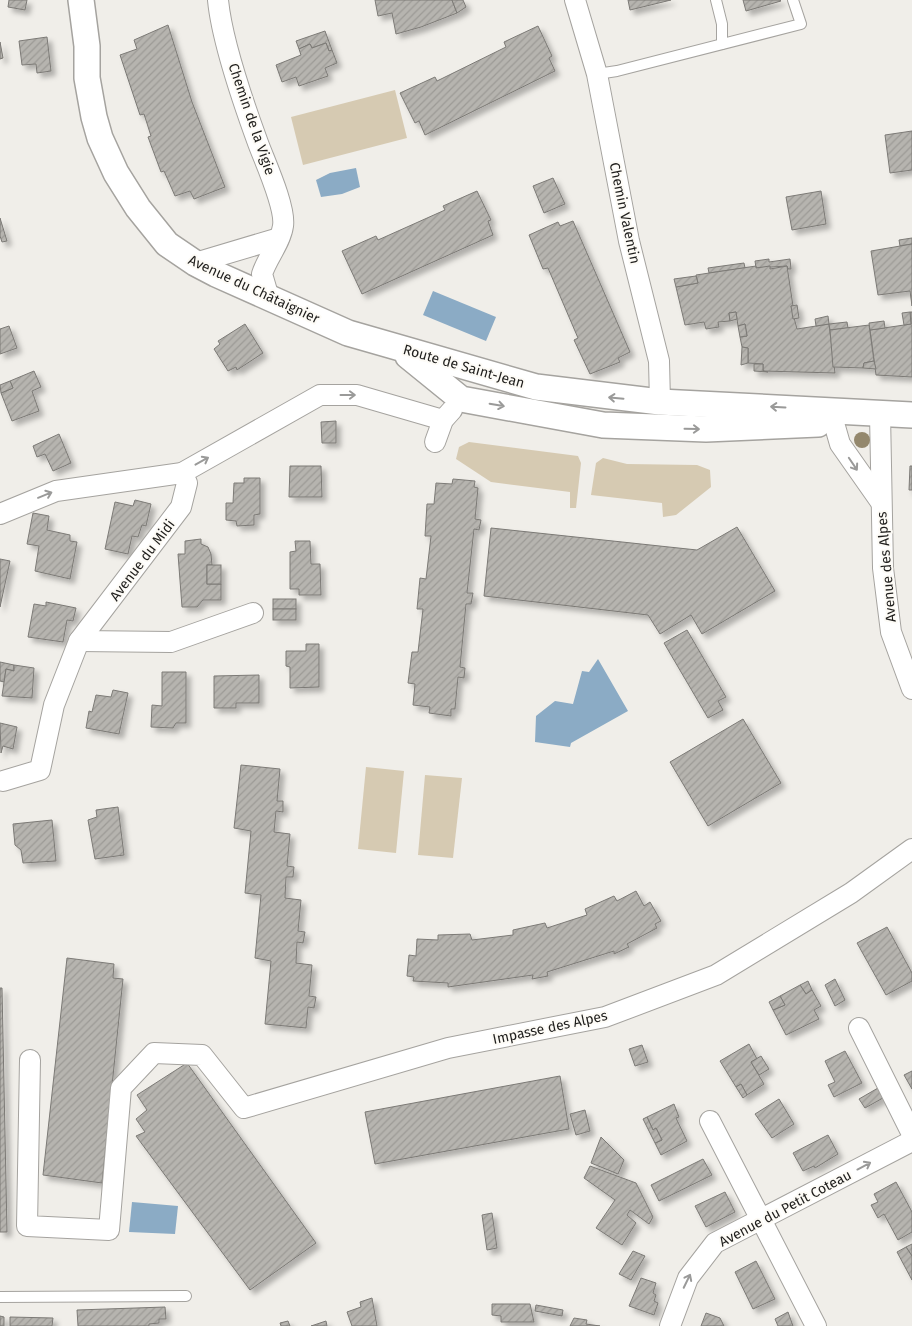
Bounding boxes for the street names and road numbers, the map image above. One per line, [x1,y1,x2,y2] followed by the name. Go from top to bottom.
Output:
[224,61,279,177] street label: Chemin de la Vigie
[605,161,644,265] street label: Chemin Valentin
[185,252,323,328] street label: Avenue du Châtaignier
[401,341,527,392] street label: Route de Saint-Jean
[873,510,900,623] street label: Avenue des Alpes
[106,516,179,604] street label: Avenue du Midi
[491,1007,609,1048] street label: Impasse des Alpes
[716,1166,854,1251] street label: Avenue du Petit Coteau

